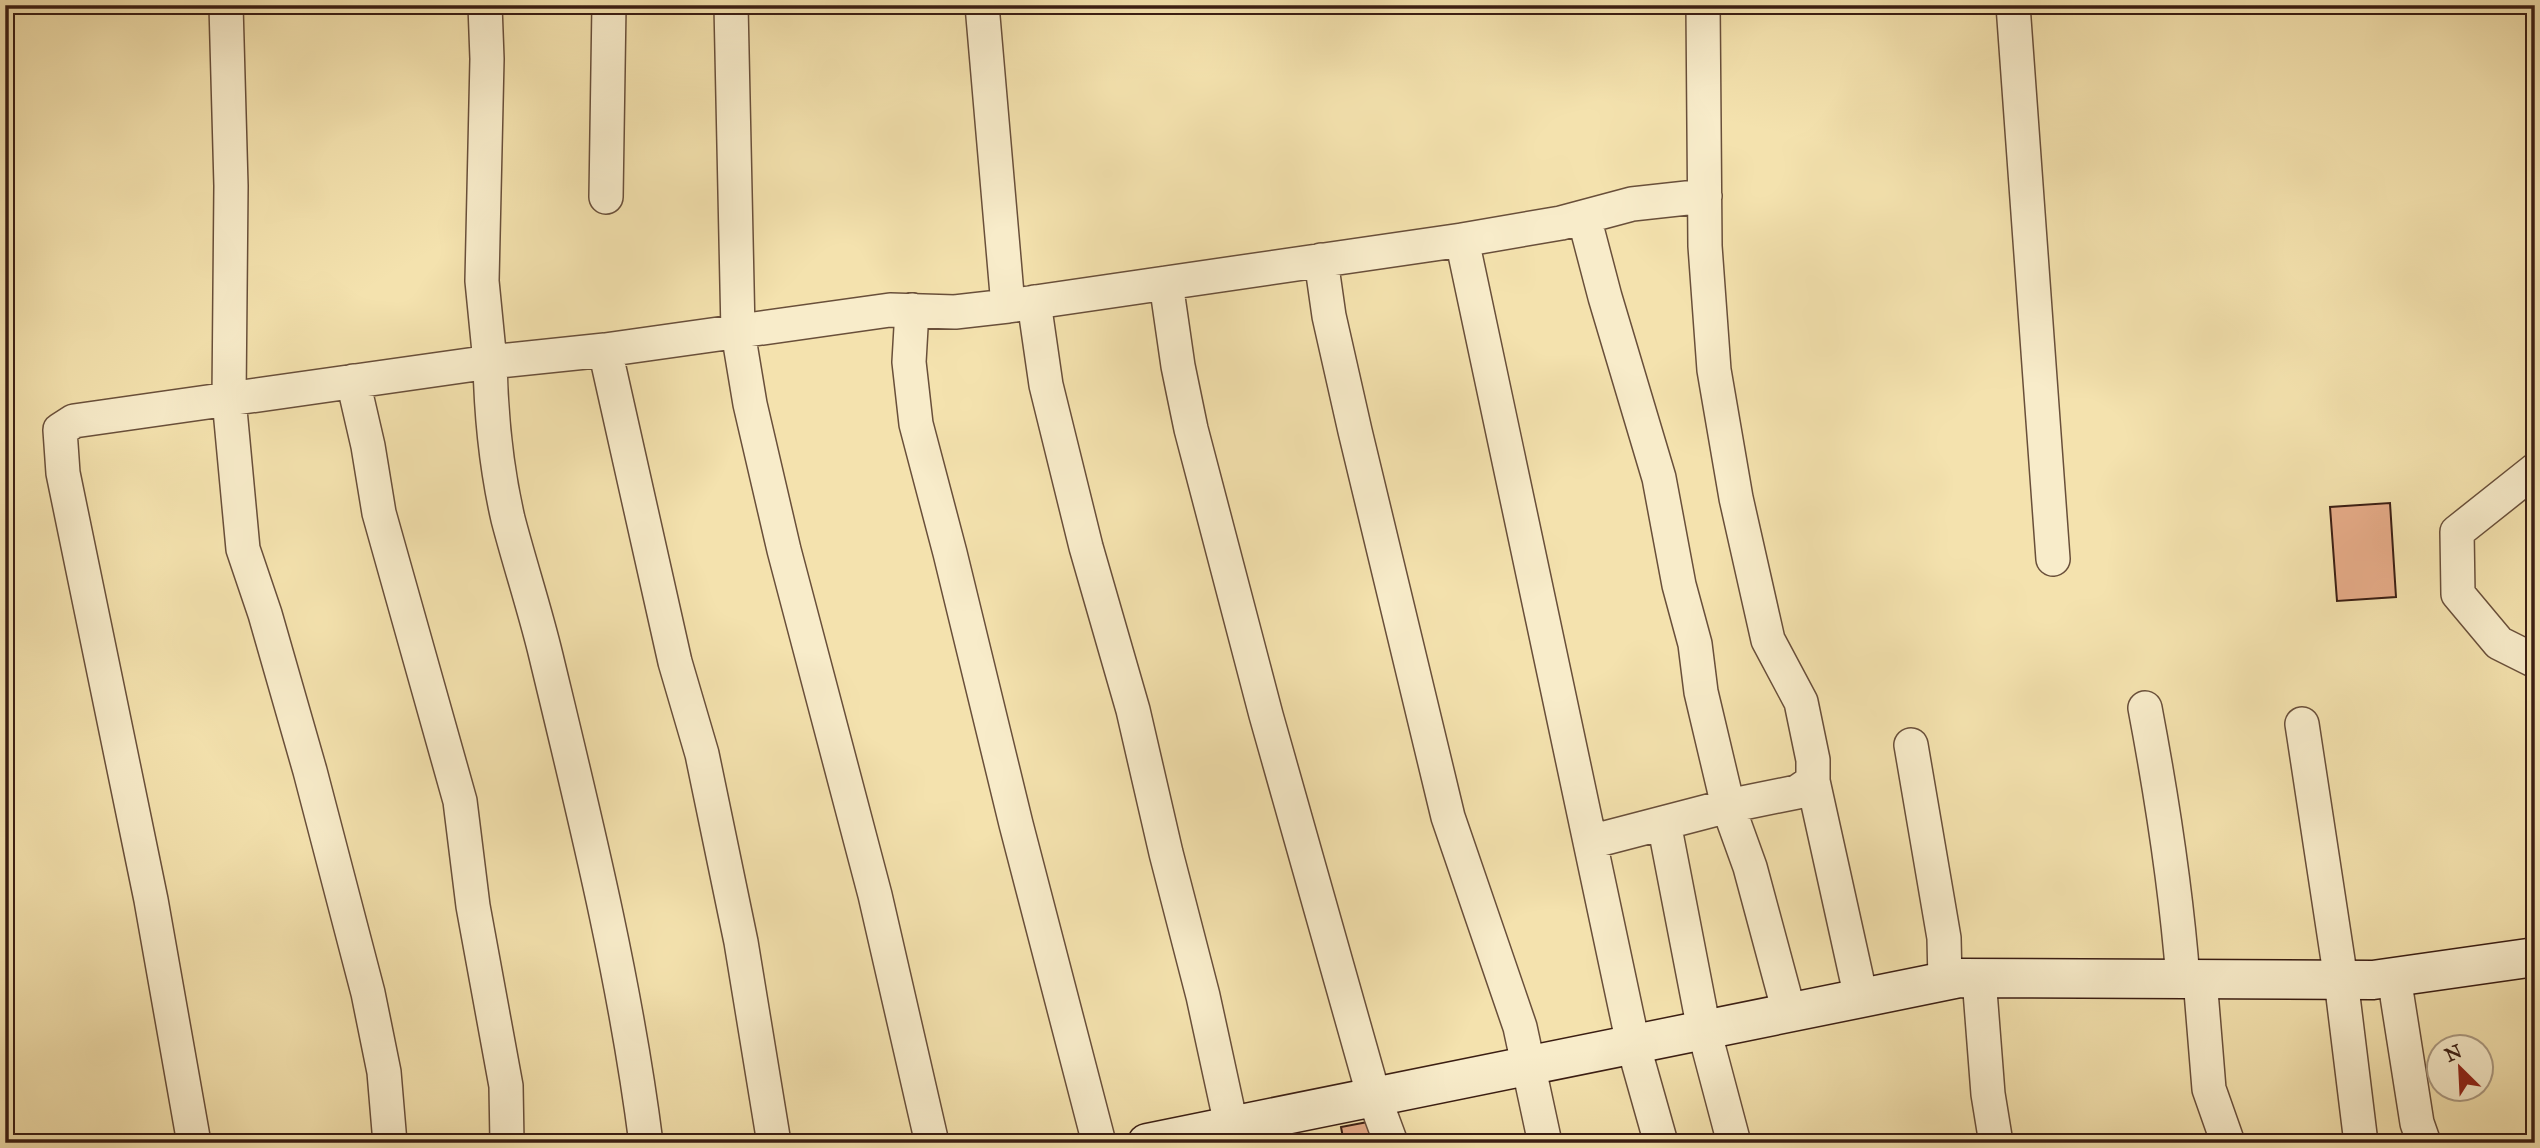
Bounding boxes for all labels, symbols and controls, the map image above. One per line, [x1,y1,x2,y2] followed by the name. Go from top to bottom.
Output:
[2424,1032,2494,1102] north arrow
[2441,1039,2465,1067] text: N

